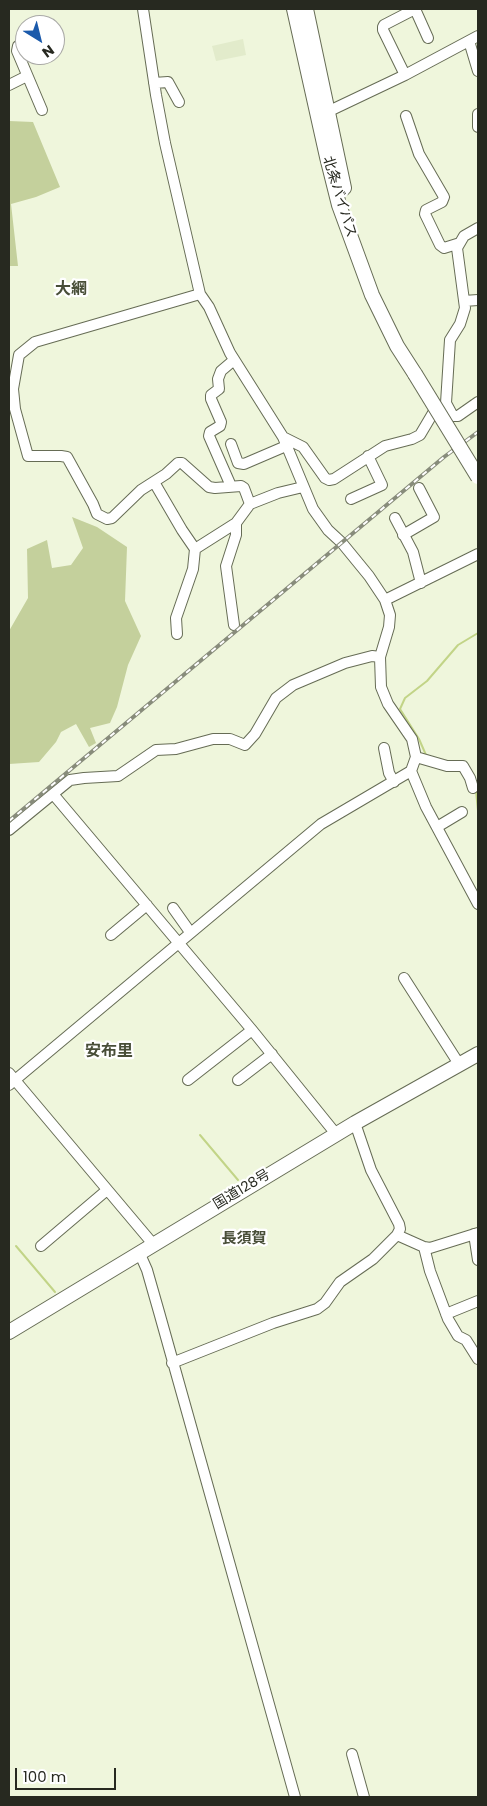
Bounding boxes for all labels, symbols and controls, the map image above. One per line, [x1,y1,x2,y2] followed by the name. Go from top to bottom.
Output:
[15,15,65,65] north arrow
[38,40,58,63] text: N
[319,154,359,240] street label: 北条バイパス
[55,280,87,300] district label: 大網
[85,1042,133,1062] district label: 安布里
[211,1166,273,1214] street label: 国道128号
[222,1230,266,1248] district label: 長須賀
[18,1758,119,1790] scale bar
[23,1766,66,1787] text: 100 m

